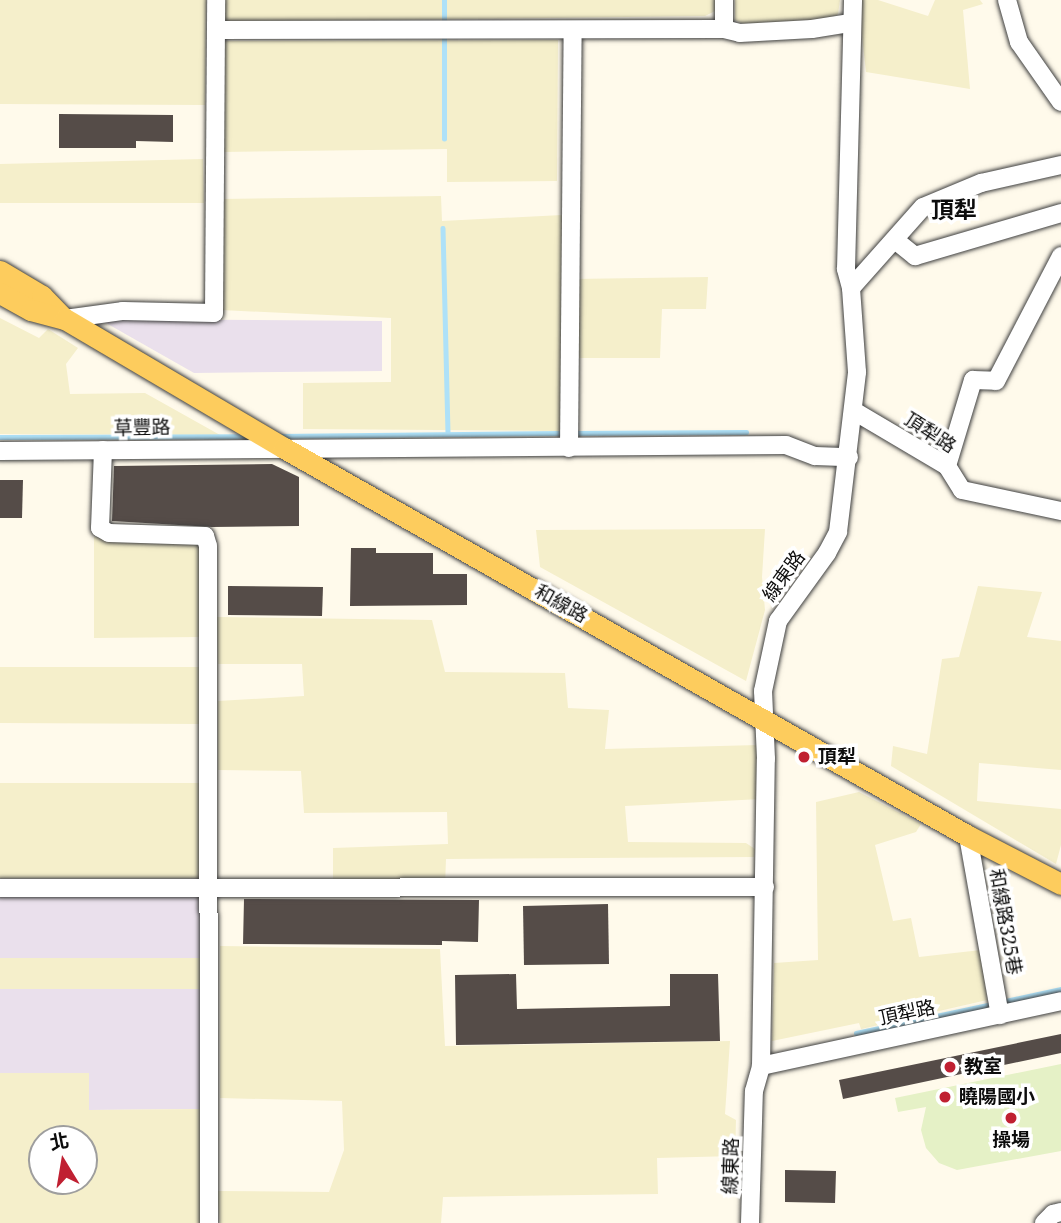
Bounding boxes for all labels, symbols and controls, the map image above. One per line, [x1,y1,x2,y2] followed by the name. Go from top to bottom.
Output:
[931,195,977,223] district label: 頂犁
[900,408,960,458] street label: 頂犁路
[113,416,171,440] street label: 草豐路
[758,546,810,606] street label: 線東路
[531,580,591,628] street label: 和線路
[818,746,856,768] place label: 頂犁
[796,749,812,765] marker: 頂犁
[984,867,1026,977] street label: 和線路325巷
[877,996,937,1030] street label: 頂犁路
[964,1056,1002,1078] place label: 教室
[942,1059,958,1075] marker: 教室
[959,1086,1035,1108] place label: 曉陽國小
[937,1089,953,1105] marker: 曉陽國小
[1003,1110,1019,1126] marker: 操場
[28,1125,98,1195] north arrow
[48,1127,71,1156] text: 北
[992,1129,1030,1151] place label: 操場
[719,1137,743,1195] street label: 線東路

